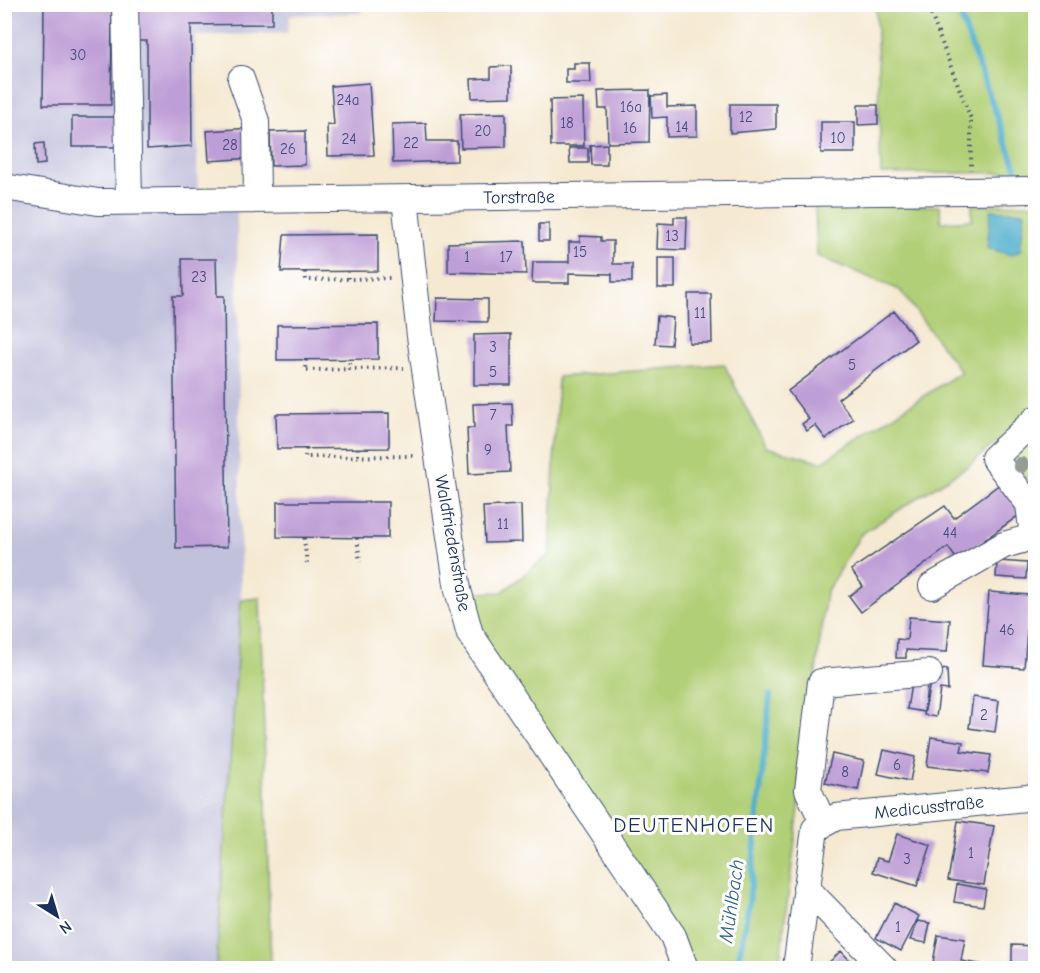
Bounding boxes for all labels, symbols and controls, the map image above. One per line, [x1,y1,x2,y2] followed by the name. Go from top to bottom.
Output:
[70,46,86,64] house number: 30
[337,91,359,109] house number: 24a
[620,98,642,116] house number: 16a
[739,108,753,126] house number: 12
[560,114,574,132] house number: 18
[675,118,689,136] house number: 14
[623,119,637,137] house number: 16
[475,122,491,140] house number: 20
[830,129,846,147] house number: 10
[341,130,357,148] house number: 24
[403,134,419,152] house number: 22
[222,136,238,154] house number: 28
[280,140,296,158] house number: 26
[483,186,555,209] street label: Torstraße
[665,227,679,245] house number: 13
[573,243,587,261] house number: 15
[464,248,470,266] house number: 1
[499,248,513,266] house number: 17
[191,268,207,286] house number: 23
[694,304,706,322] house number: 11
[489,338,497,356] house number: 3
[848,356,856,374] house number: 5
[489,363,497,381] house number: 5
[489,406,497,424] house number: 7
[484,441,492,459] house number: 9
[430,473,475,613] street label: Waldfriedenstraße
[497,515,509,533] house number: 11
[943,524,957,542] house number: 44
[999,621,1015,639] house number: 46
[980,706,988,724] house number: 2
[893,756,901,774] house number: 6
[841,763,849,781] house number: 8
[873,791,985,824] street label: Medicusstraße
[613,813,775,837] district label: DEUTENHOFEN
[968,844,974,862] house number: 1
[903,850,911,868] house number: 3
[714,858,749,945] water label: Mühlbach
[27,886,87,946] north arrow
[56,917,75,938] text: N
[895,918,901,936] house number: 1

